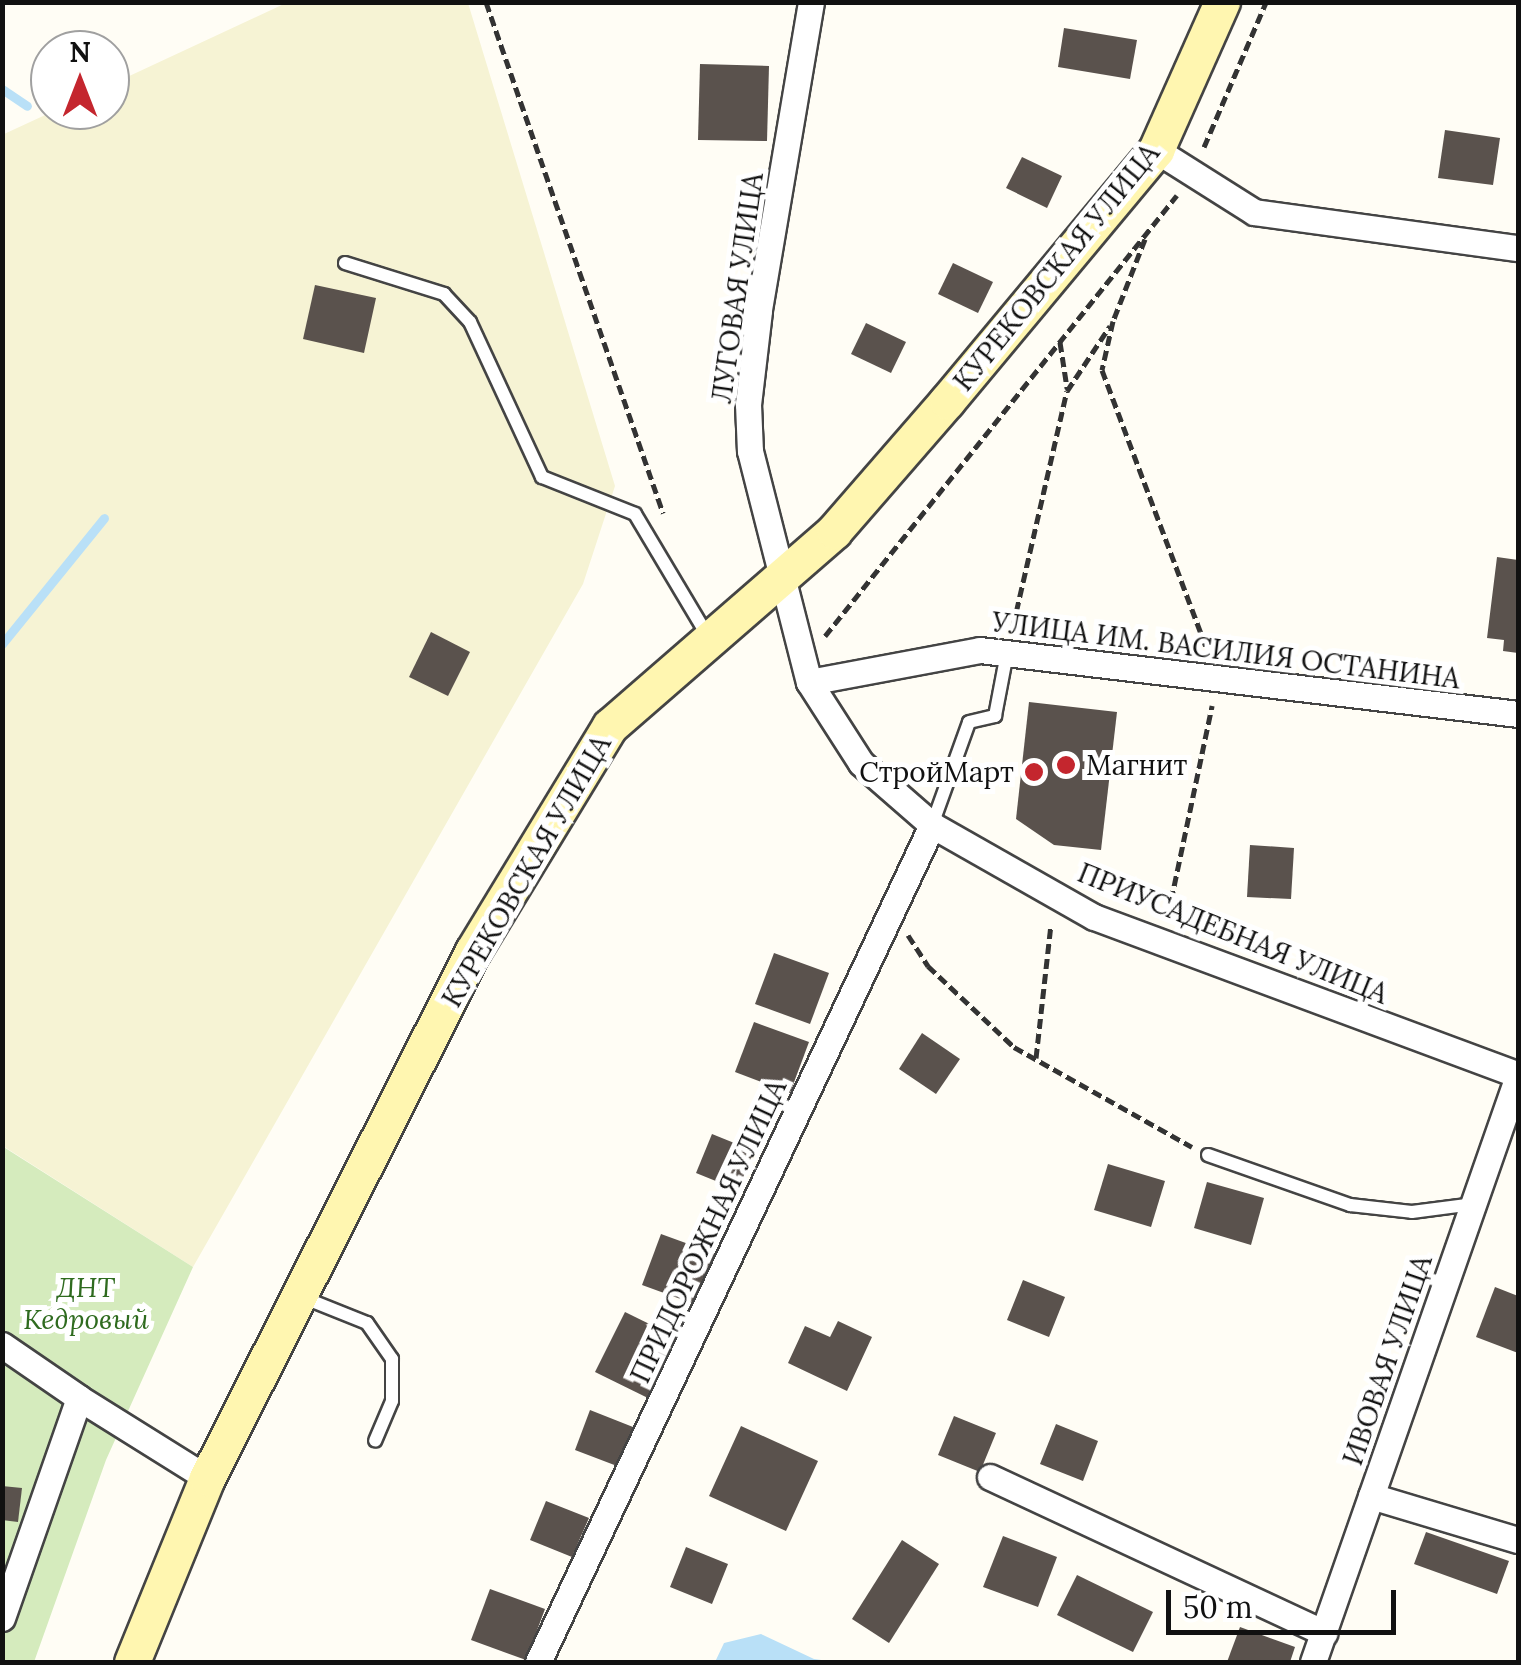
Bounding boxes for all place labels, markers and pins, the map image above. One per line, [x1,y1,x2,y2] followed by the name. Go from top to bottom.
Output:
[1086,748,1187,782] place label: Магнит
[1055,754,1077,776] marker: Магнит
[859,755,1014,789] place label: СтройМарт
[1023,761,1045,783] marker: СтройМарт

